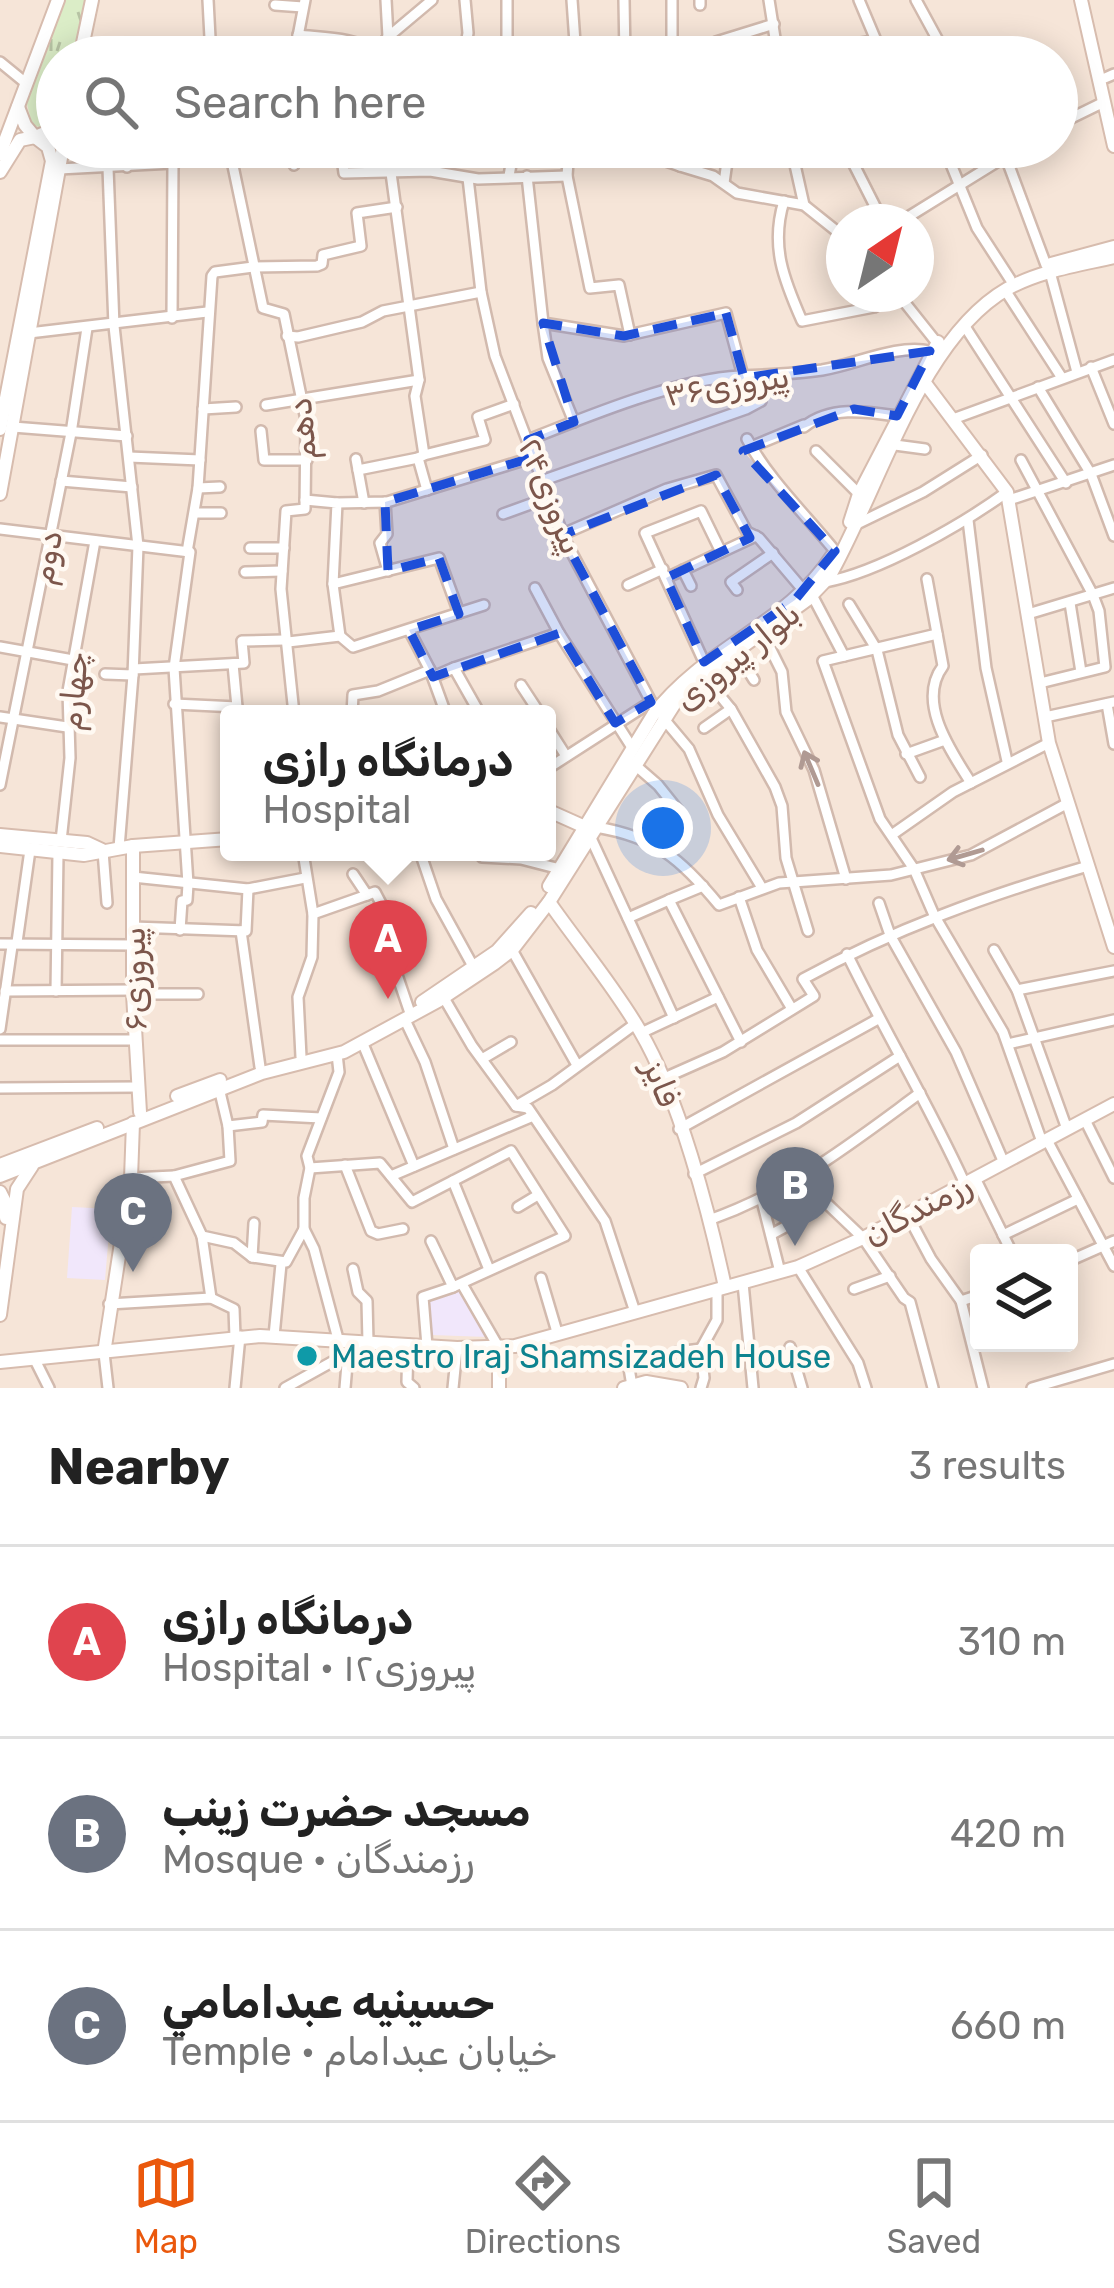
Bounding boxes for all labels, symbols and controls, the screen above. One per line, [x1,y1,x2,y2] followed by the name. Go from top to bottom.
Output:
[36,36,1078,168] search box
[78,69,144,135] icon: search
[174,76,426,129] text: Search here
[826,204,934,312] north arrow
[662,356,793,417] street label: پیروزی۳۶
[280,396,326,462] street label: دهم
[507,432,592,561] street label: پیروزی۲۴
[22,527,72,587] street label: دوم
[666,593,810,721] street label: بلوار پیروزی
[50,650,98,732] street label: چهارم
[220,705,556,861] popup
[262,734,514,787] text: درمانگاه رازی
[799,751,821,787] one-way arrow
[262,787,412,833] text: Hospital
[633,798,693,858] your location
[946,846,984,868] one-way arrow
[349,900,427,999] pin: A
[114,927,157,1031] street label: پیروزی۶
[633,1052,689,1113] street label: فایز
[756,1147,834,1246] pin: B
[856,1164,978,1254] street label: رزمندگان
[94,1173,172,1272] pin: C
[970,1244,1078,1352] map controls
[970,1244,1078,1352] button: layers
[331,1337,831,1376] place label: Maestro Iraj Shamsizadeh House
[294,1343,320,1369] marker: Maestro Iraj Shamsizadeh House
[48,1436,230,1497] text: Nearby
[909,1443,1066,1489] text: 3 results
[162,1592,413,1645] text: درمانگاه رازی
[73,1619,101,1665] text: A
[958,1619,1066,1665] text: 310 m
[162,1645,476,1691] text: Hospital · پیروزی۱۲
[162,1784,531,1837] text: مسجد حضرت زینب
[73,1811,101,1857] text: B
[950,1811,1066,1857] text: 420 m
[162,1837,474,1883] text: Mosque · رزمندگان
[162,1976,495,2029] text: حسينيه عبدامامي
[73,2003,101,2049] text: C
[950,2003,1066,2049] text: 660 m
[162,2029,557,2075] text: Temple · خیابان عبدامام
[133,2150,199,2261] tab: Map
[465,2150,621,2261] tab: Directions
[887,2150,981,2261] tab: Saved

